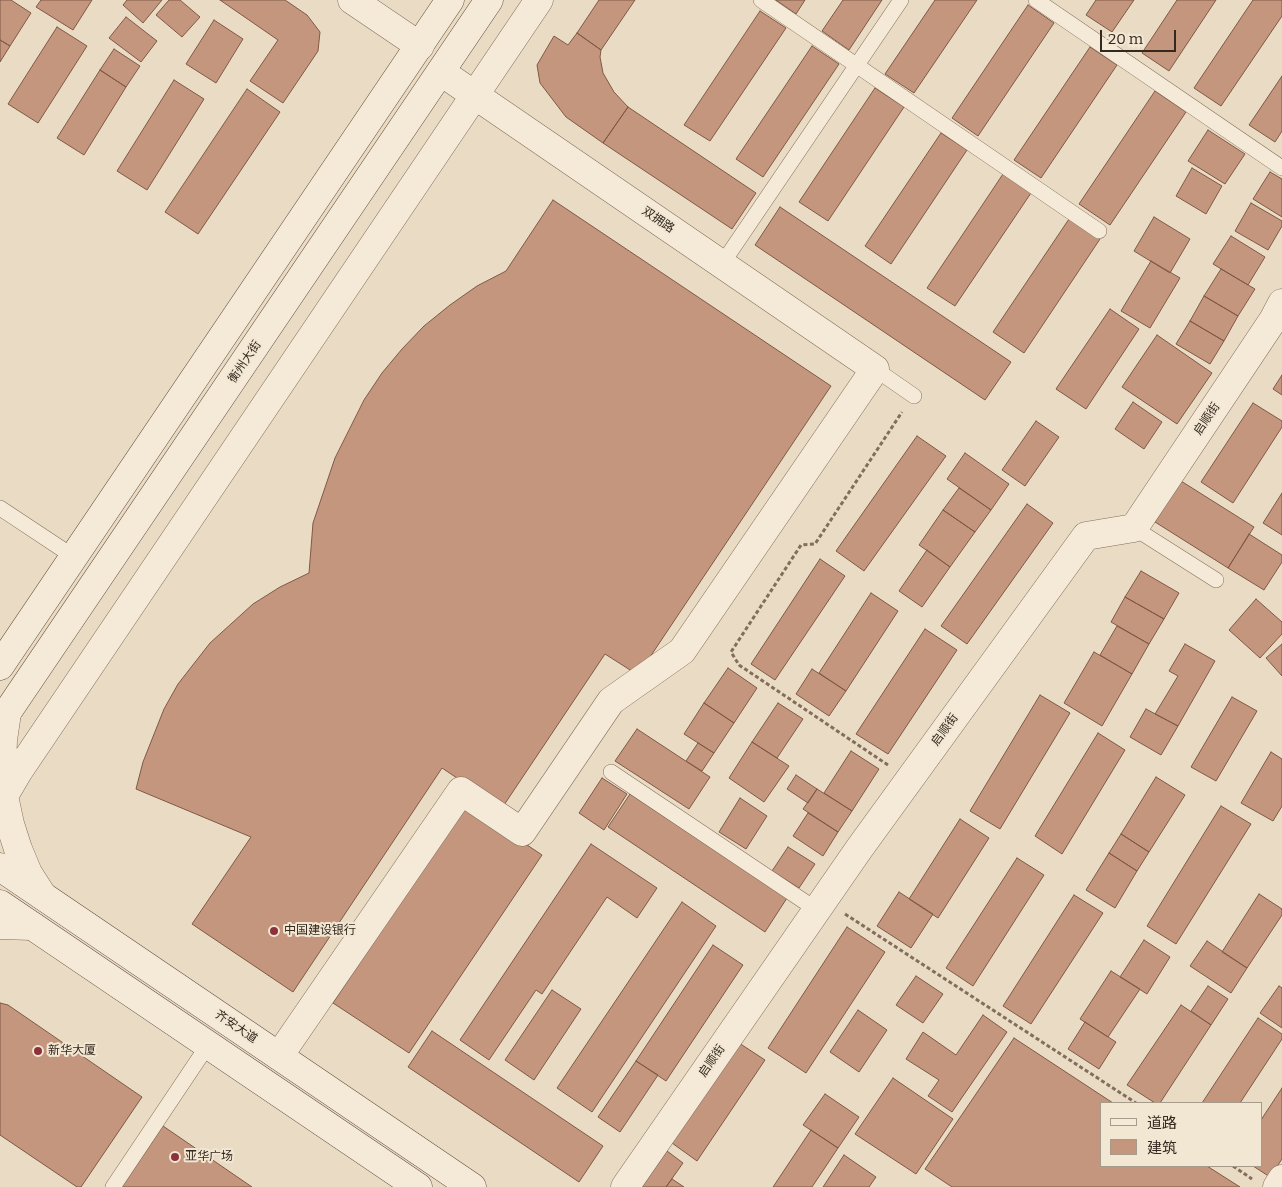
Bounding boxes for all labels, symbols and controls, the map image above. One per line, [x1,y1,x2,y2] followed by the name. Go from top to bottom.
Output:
[1102,20,1178,52] scale bar
[1108,30,1143,48] text: 20 m
[639,204,677,236] street label: 双拥路
[226,338,264,386] street label: 衡州大街
[1191,400,1223,438] street label: 启顺街
[929,711,961,749] street label: 启顺街
[284,924,356,938] place label: 中国建设银行
[268,925,280,937] marker: 中国建设银行
[212,1008,260,1046] street label: 齐安大道
[696,1042,728,1080] street label: 启顺街
[48,1044,96,1058] place label: 新华大厦
[32,1045,44,1057] marker: 新华大厦
[1100,1102,1262,1167] legend
[1147,1114,1177,1132] text: 道路
[1147,1139,1177,1157] text: 建筑
[185,1150,233,1164] place label: 亚华广场
[169,1151,181,1163] marker: 亚华广场

